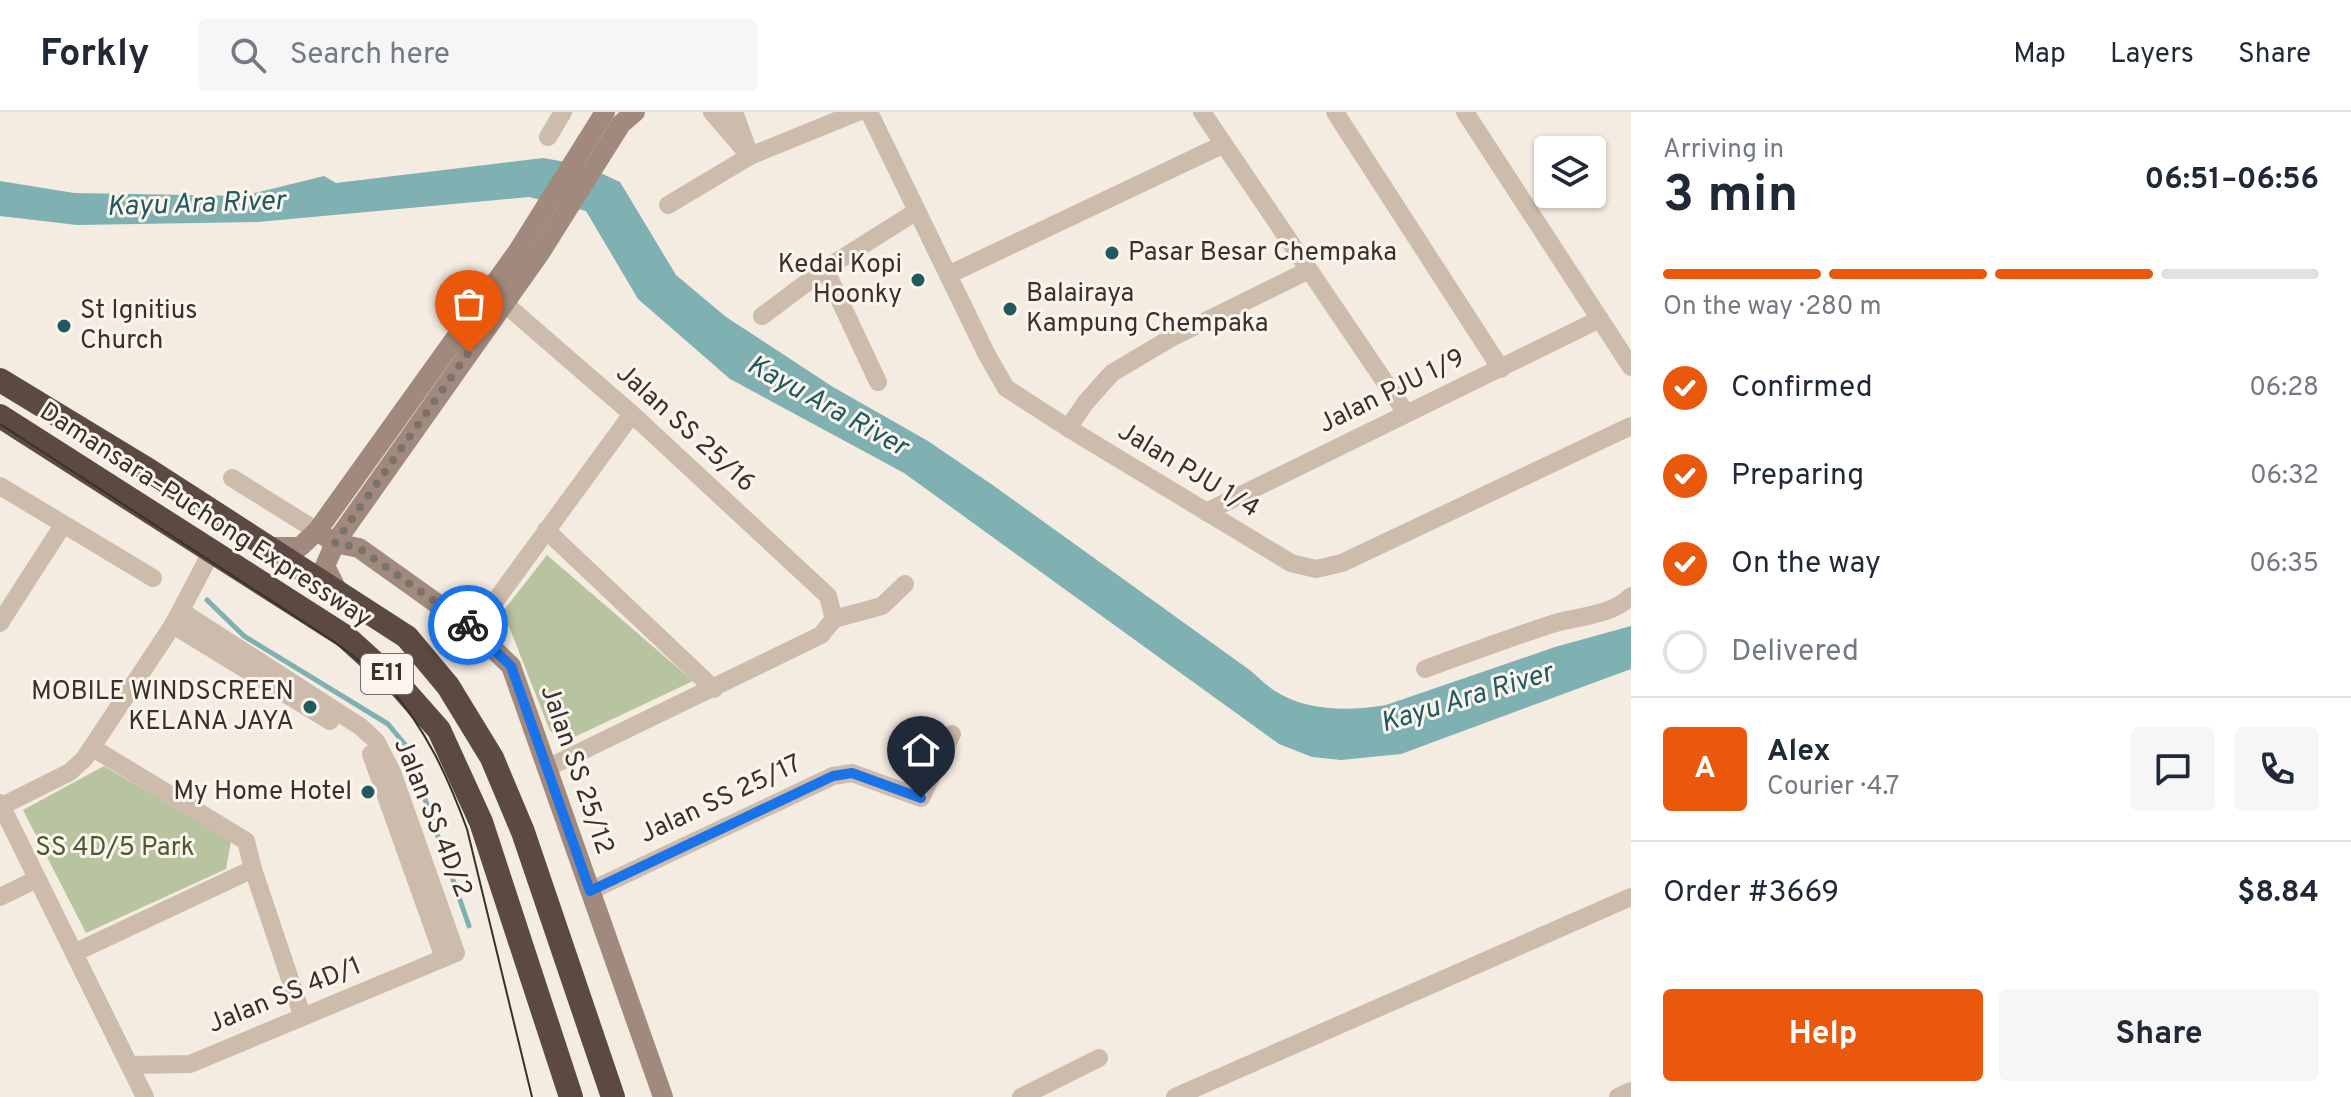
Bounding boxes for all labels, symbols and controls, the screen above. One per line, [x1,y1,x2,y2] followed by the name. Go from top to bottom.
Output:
[198,19,758,91] search box
[40,31,150,80] text: Forkly
[226,33,270,77] icon: search
[290,37,450,74] text: Search here
[2013,37,2066,73] text: Map
[2110,37,2194,73] text: Layers
[2238,37,2311,73] text: Share
[1663,134,1784,167] text: Arriving in
[1534,136,1606,208] map controls
[1534,136,1606,208] button: layers
[2145,162,2319,199] text: 06:51–06:56
[1663,164,1798,230] text: 3 min
[106,184,288,226] water label: Kayu Ara River
[1128,237,1397,270] place label: Pasar Besar Chempaka
[1103,244,1121,262] marker: Pasar Besar Chempaka
[778,249,902,312] place label: Kedai Kopi Hoonky
[435,270,503,352] pin
[909,271,927,289] marker: Kedai Kopi Hoonky
[1026,278,1268,341] place label: Balairaya Kampung Chempaka
[447,282,491,326] icon: bag
[1663,291,1882,324] text: On the way · 280 m
[80,295,197,358] place label: St Ignitius Church
[1001,300,1019,318] marker: Balairaya Kampung Chempaka
[55,317,73,335] marker: St Ignitius Church
[1313,342,1471,442] street label: Jalan PJU 1/9
[740,348,916,467] water label: Kayu Ara River
[608,358,762,500] street label: Jalan SS 25/16
[1663,366,1707,410] icon: check
[1731,370,1873,407] text: Confirmed
[2249,372,2319,405] text: 06:28
[33,396,377,636] street label: Damansara–Puchong Expressway
[1111,416,1265,526] street label: Jalan PJU 1/4
[1663,454,1707,498] icon: check
[1731,458,1864,495] text: Preparing
[2250,460,2319,493] text: 06:32
[1663,542,1707,586] icon: check
[1731,546,1881,583] text: On the way
[2249,548,2319,581] text: 06:35
[428,585,508,665] courier
[446,603,490,647] icon: bike
[1731,634,1859,671] text: Delivered
[361,654,413,694] road number: E11
[1376,655,1560,742] water label: Kayu Ara River
[31,676,294,739] place label: MOBILE WINDSCREEN KELANA JAYA
[532,681,620,859] street label: Jalan SS 25/12
[301,698,319,716] marker: MOBILE WINDSCREEN KELANA JAYA
[887,716,955,798] pin
[2131,727,2215,811] button: chat
[2235,727,2319,811] button: phone
[899,728,943,772] icon: home
[385,734,479,902] street label: Jalan SS 4D/2
[1767,734,1831,771] text: Alex
[635,748,807,852] street label: Jalan SS 25/17
[1694,751,1716,788] text: A
[1767,771,1899,804] text: Courier · 4.7
[173,776,352,809] place label: My Home Hotel
[359,783,377,801] marker: My Home Hotel
[35,832,195,865] park label: SS 4D/5 Park
[1663,875,1839,912] text: Order #3669
[2237,875,2319,912] text: $8.84
[203,950,367,1042] street label: Jalan SS 4D/1
[1663,989,1983,1081] button: Help
[1999,989,2319,1081] button: Share

